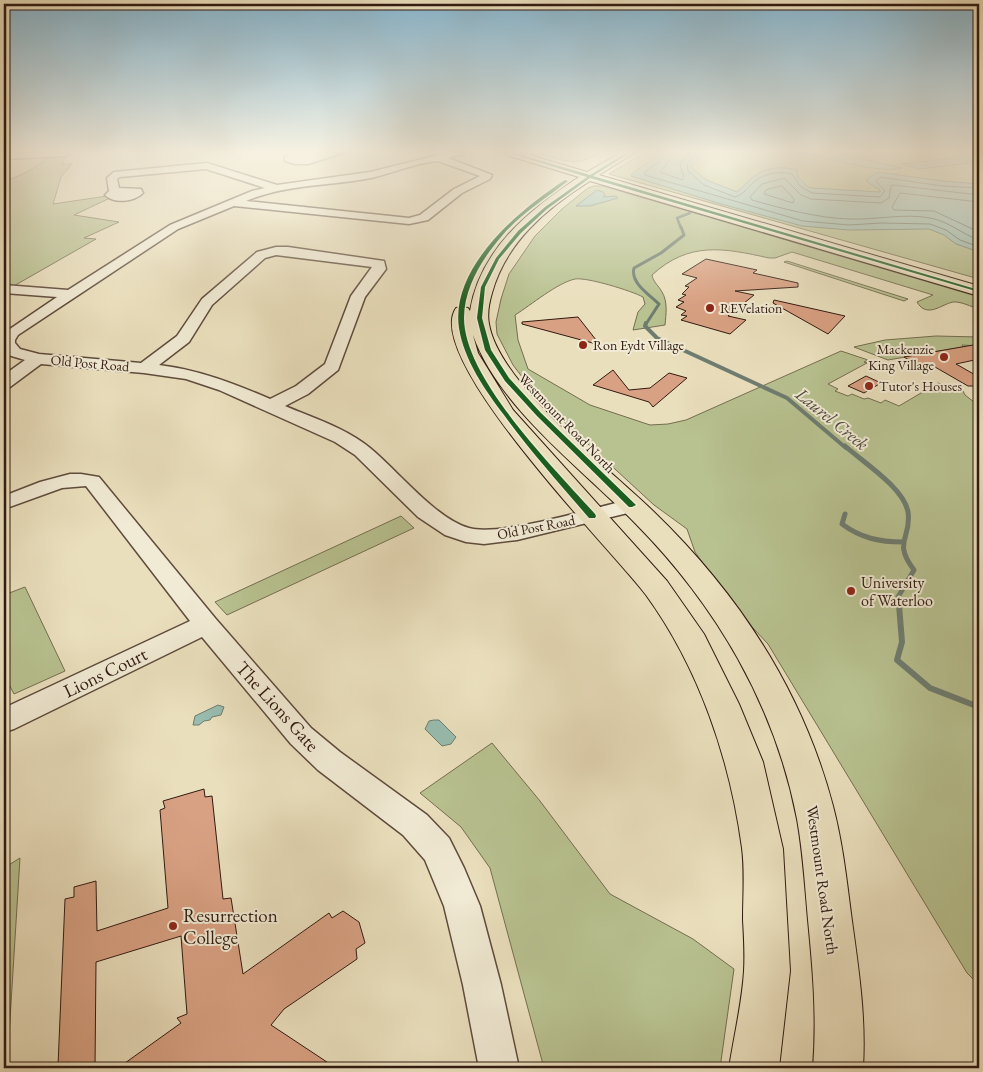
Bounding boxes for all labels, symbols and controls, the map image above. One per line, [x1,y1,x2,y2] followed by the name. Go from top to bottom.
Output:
[720,299,783,317] place label: REVelation
[704,302,716,314] marker: REVelation
[593,336,685,354] place label: Ron Eydt Village
[577,339,589,351] marker: Ron Eydt Village
[868,340,935,374] place label: Mackenzie King Village
[50,351,131,375] street label: Old Post Road
[938,351,950,363] marker: Mackenzie King Village
[515,369,619,477] street label: Westmount Road North
[879,377,963,395] place label: Tutor's Houses
[863,380,875,392] marker: Tutor's Houses
[790,382,874,455] water label: Laurel Creek
[496,510,577,543] street label: Old Post Road
[861,572,933,611] place label: University of Waterloo
[845,585,857,597] marker: University of Waterloo
[59,641,151,703] street label: Lions Court
[230,656,325,757] street label: The Lions Gate
[802,804,843,956] street label: Westmount Road North
[183,903,278,950] place label: Resurrection College
[167,920,179,932] marker: Resurrection College

